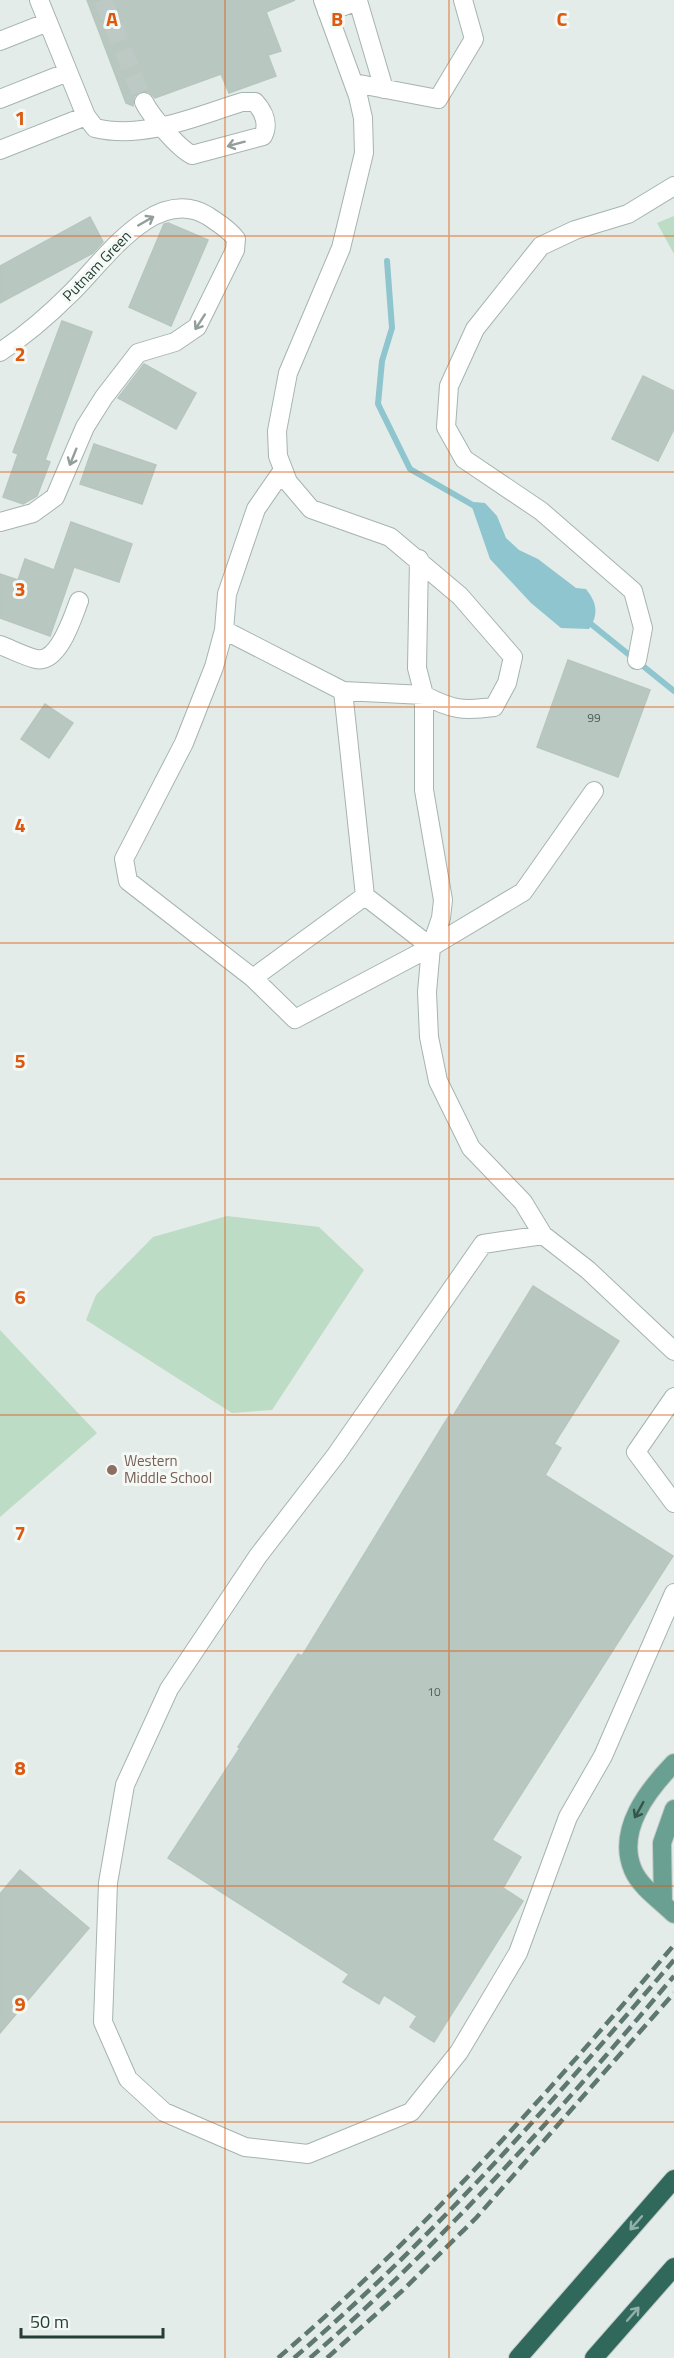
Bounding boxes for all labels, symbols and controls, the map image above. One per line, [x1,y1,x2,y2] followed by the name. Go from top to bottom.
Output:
[106,3,118,34] text: A
[331,3,343,34] text: B
[557,3,568,34] text: C
[14,102,26,133] text: 1
[227,138,246,150] one-way arrow
[137,215,154,227] one-way arrow
[57,225,137,306] street label: Putnam Green
[194,313,206,329] one-way arrow
[14,338,26,369] text: 2
[67,447,78,466] one-way arrow
[14,573,26,604] text: 3
[587,708,601,727] house number: 99
[14,809,26,840] text: 4
[14,1045,26,1076] text: 5
[14,1281,26,1312] text: 6
[124,1449,212,1489] place label: Western Middle School
[105,1463,119,1477] marker: Western Middle School
[14,1517,26,1548] text: 7
[427,1682,441,1701] house number: 10
[14,1752,26,1783] text: 8
[633,1800,644,1818] one-way arrow
[14,1988,26,2019] text: 9
[629,2215,642,2231] one-way arrow
[21,2301,164,2339] scale bar
[626,2307,640,2322] one-way arrow
[30,2308,69,2335] text: 50 m

